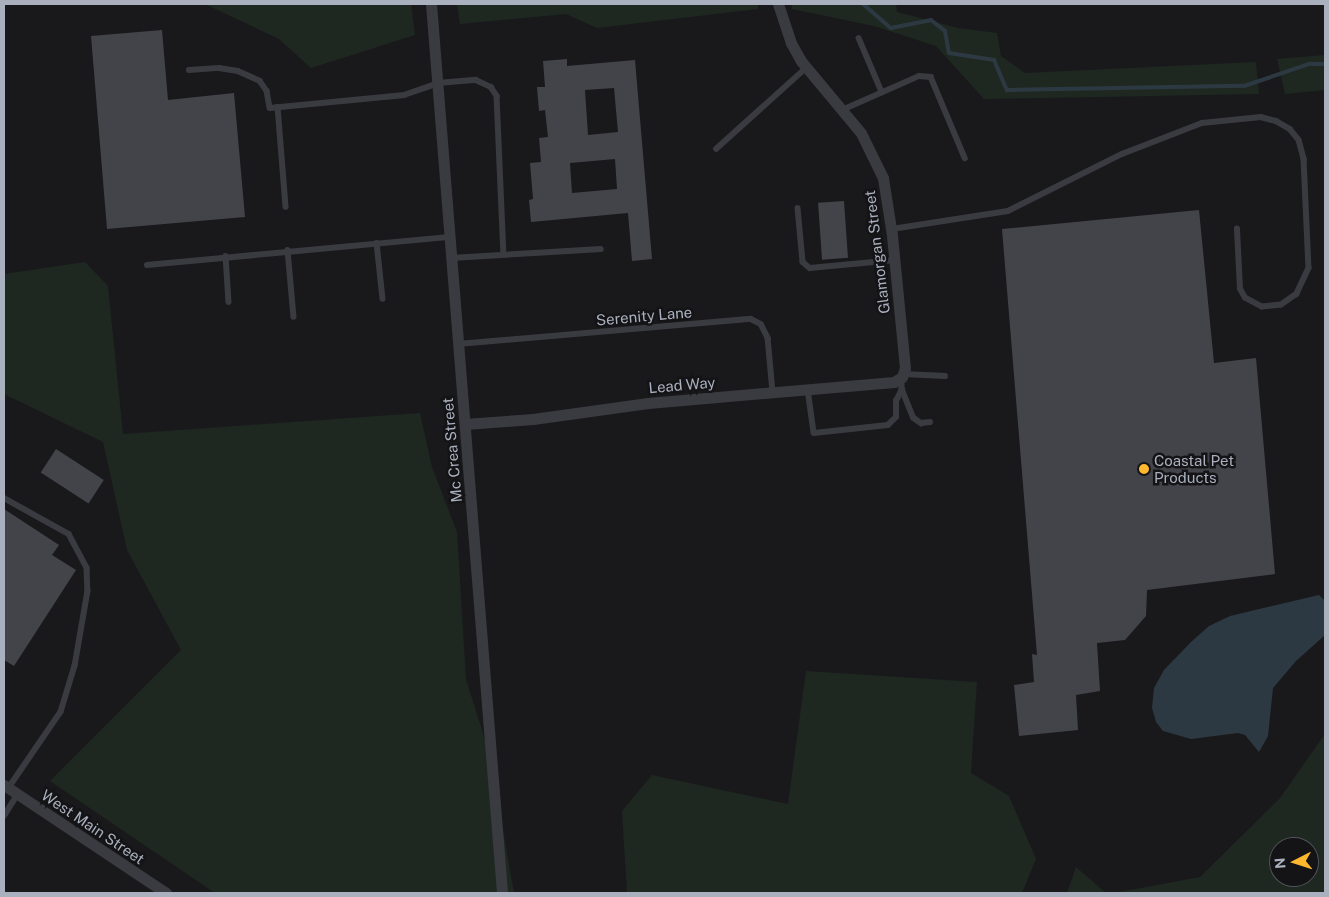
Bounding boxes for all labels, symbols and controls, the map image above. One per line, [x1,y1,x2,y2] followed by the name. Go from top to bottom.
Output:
[860,189,894,315] street label: Glamorgan Street
[595,303,693,329] street label: Serenity Lane
[648,373,716,397] street label: Lead Way
[438,397,466,503] street label: Mc Crea Street
[1154,451,1234,486] place label: Coastal Pet Products
[1138,463,1150,475] marker: Coastal Pet Products
[38,786,148,868] street label: West Main Street
[1269,837,1319,887] north arrow
[1272,857,1289,869] text: N

